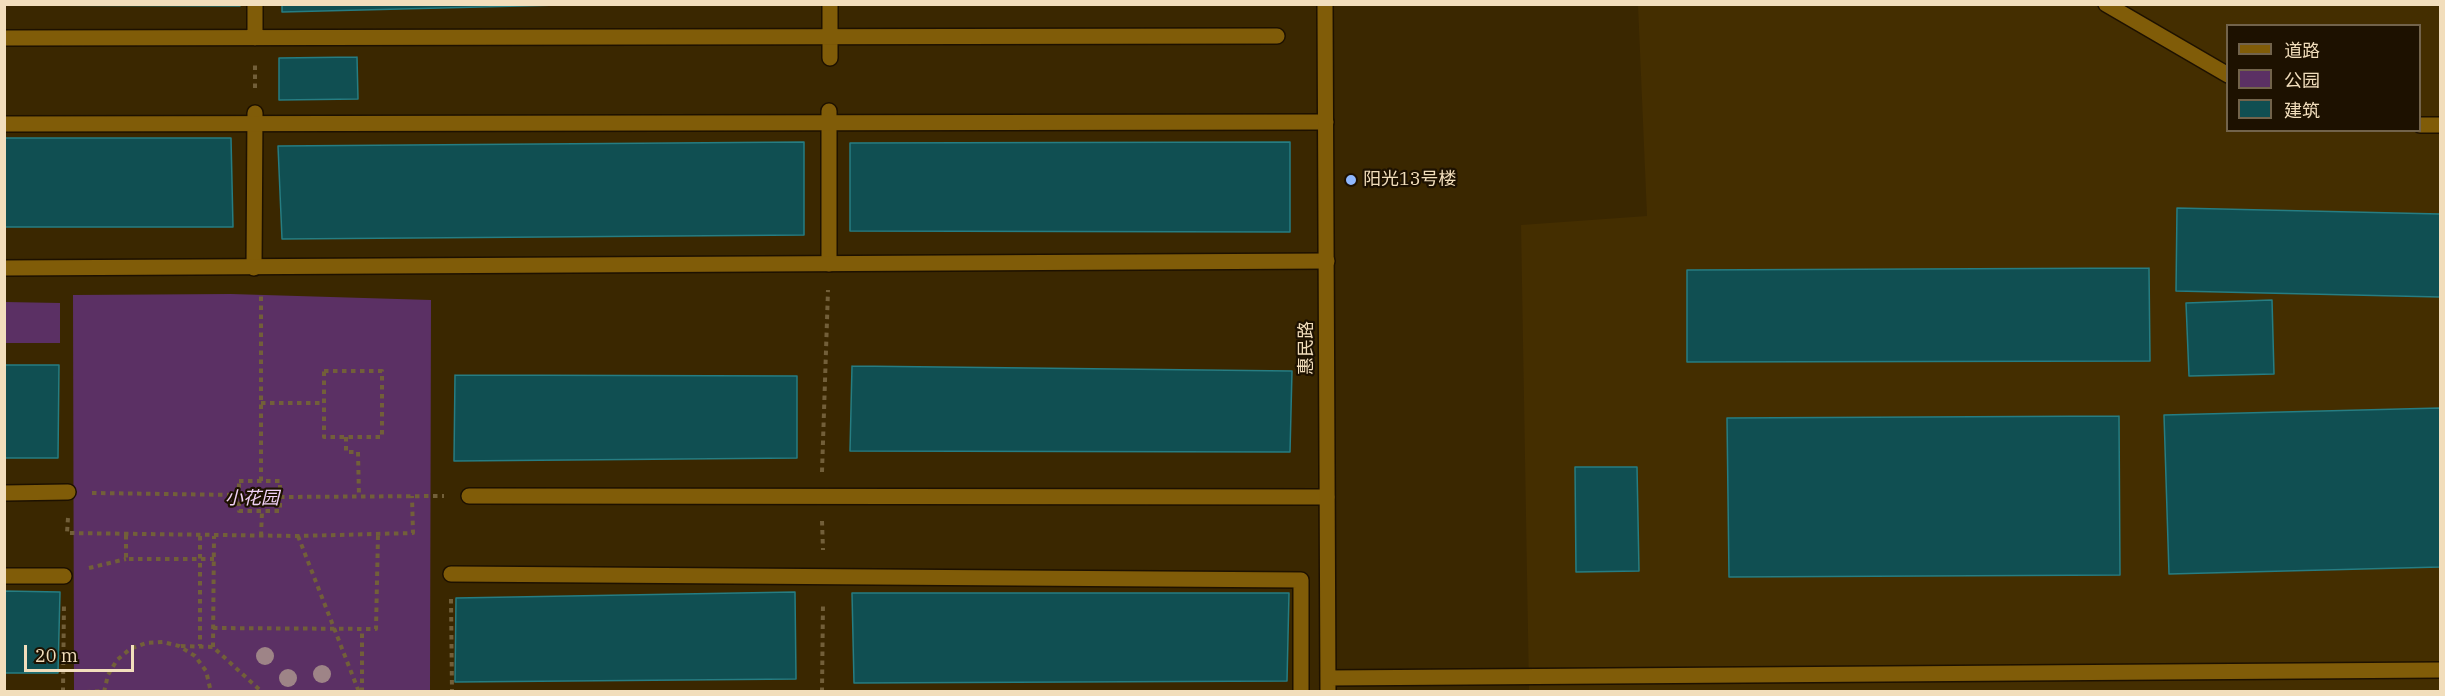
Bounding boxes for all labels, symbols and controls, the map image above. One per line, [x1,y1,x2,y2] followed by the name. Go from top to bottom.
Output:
[2226,24,2421,132] legend
[2284,39,2320,62] text: 道路
[2284,69,2320,92] text: 公园
[2284,99,2320,122] text: 建筑
[1363,169,1457,191] place label: 阳光13号楼
[1344,173,1358,187] marker: 阳光13号楼
[1296,321,1318,375] street label: 惠民路
[225,488,279,510] park label: 小花园
[27,633,136,671] scale bar
[35,644,78,667] text: 20 m

